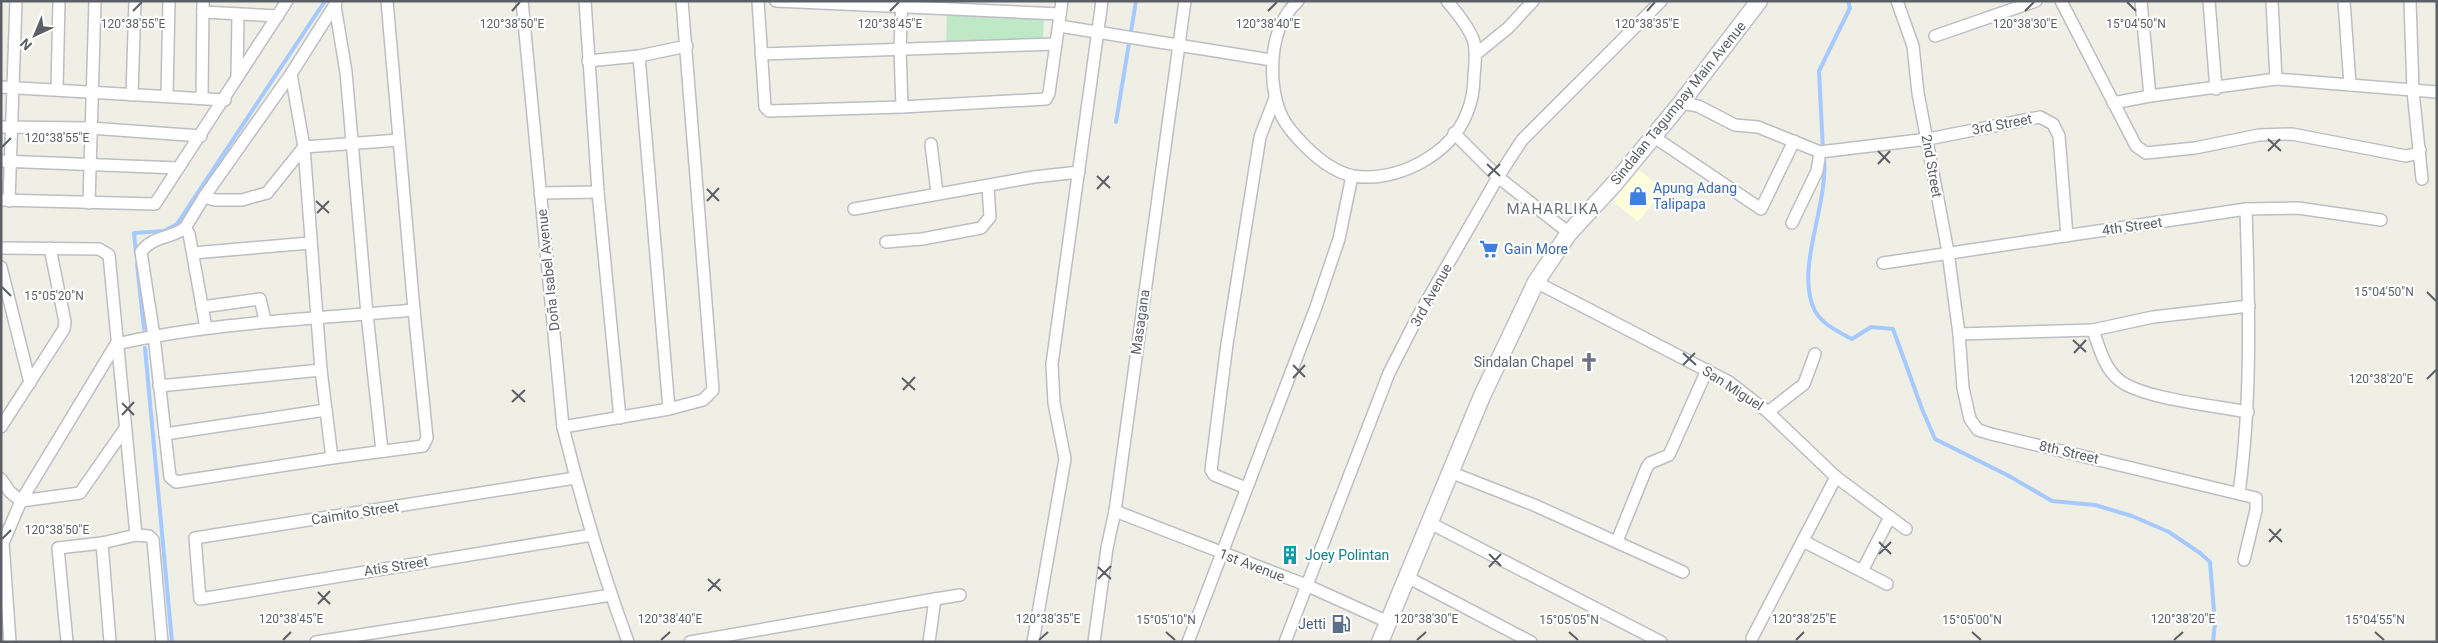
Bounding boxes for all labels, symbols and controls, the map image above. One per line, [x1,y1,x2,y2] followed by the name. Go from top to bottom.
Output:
[10,10,60,60] north arrow
[101,17,165,31] text: 120°38'55"E
[480,17,544,31] text: 120°38'50"E
[858,17,922,31] text: 120°38'45"E
[1236,17,1300,31] text: 120°38'40"E
[1615,17,1679,31] text: 120°38'35"E
[1993,17,2057,31] text: 120°38'30"E
[2106,17,2166,31] text: 15°04'50"N
[1607,18,1749,188] street label: Sindalan Tagumpay Main Avenue
[17,35,35,54] text: N
[1971,110,2034,138] street label: 3rd Street
[25,131,89,145] text: 120°38'55"E
[1919,133,1945,199] street label: 2nd Street
[1653,180,1737,212] place label: Apung Adang Talipapa
[1627,185,1649,207] shop icon: Apung Adang Talipapa
[1506,200,1600,218] district label: MAHARLIKA
[534,208,562,332] street label: Doña Isabel Avenue
[2101,214,2164,238] street label: 4th Street
[1478,238,1500,260] supermarket icon: Gain More
[1504,241,1568,257] place label: Gain More
[1407,261,1455,329] street label: 3rd Avenue
[2354,285,2414,299] text: 15°04'50"N
[1128,288,1152,356] street label: Masagana
[24,289,84,303] text: 15°05'20"N
[1578,351,1600,373] church icon: Sindalan Chapel
[1474,354,1574,370] place label: Sindalan Chapel
[1700,362,1766,414] street label: San Miguel
[2349,372,2413,386] text: 120°38'20"E
[2038,437,2101,467] street label: 8th Street
[310,498,400,528] street label: Caimito Street
[25,523,89,537] text: 120°38'50"E
[1279,544,1301,566] building icon: Joey Polintan
[1217,545,1287,585] street label: 1st Avenue
[1305,547,1389,563] place label: Joey Polintan
[363,553,430,579] street label: Atis Street
[259,612,323,626] text: 120°38'45"E
[638,612,702,626] text: 120°38'40"E
[1016,612,1080,626] text: 120°38'35"E
[1394,612,1458,626] text: 120°38'30"E
[1772,612,1836,626] text: 120°38'25"E
[2151,612,2215,626] text: 120°38'20"E
[1136,613,1196,627] text: 15°05'10"N
[1330,613,1352,635] fuel station icon: Jetti
[1539,613,1599,627] text: 15°05'05"N
[1942,613,2002,627] text: 15°05'00"N
[2345,613,2405,627] text: 15°04'55"N
[1298,616,1326,632] place label: Jetti

